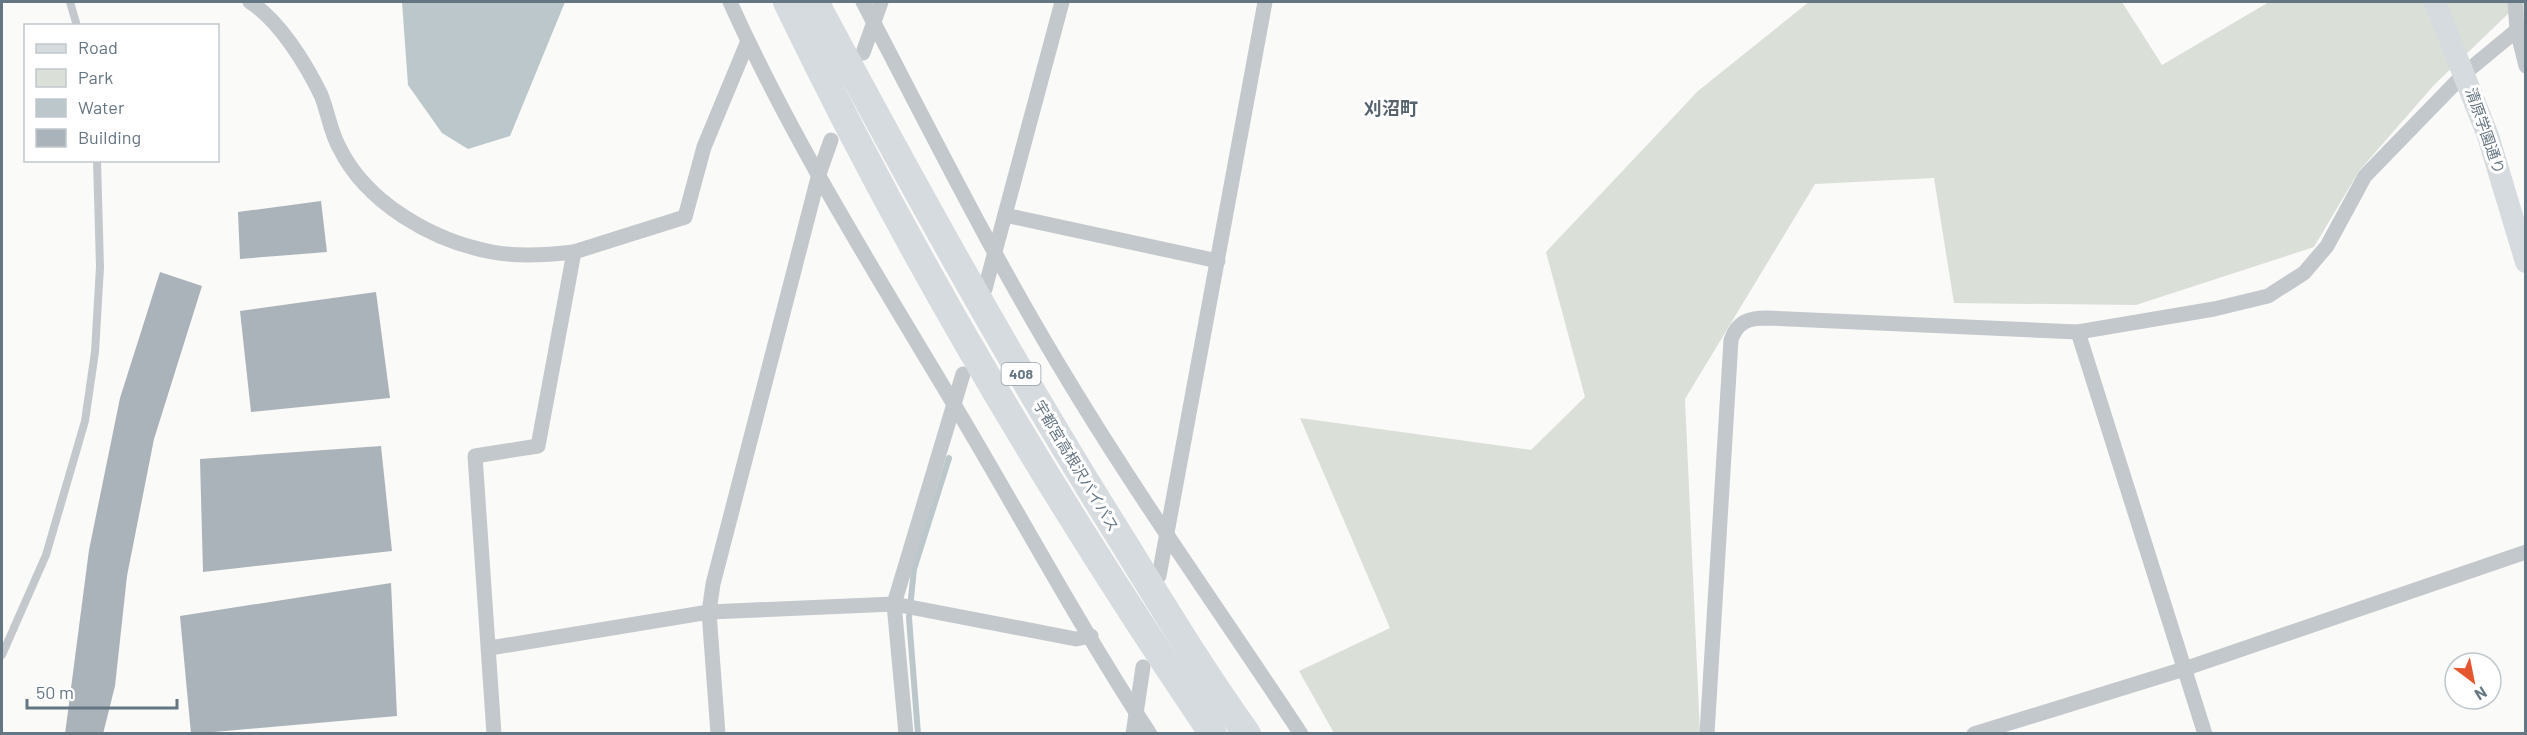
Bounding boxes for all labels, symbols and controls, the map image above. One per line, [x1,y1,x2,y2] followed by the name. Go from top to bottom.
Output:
[24,24,219,162] legend
[78,36,118,58] text: Road
[78,66,113,88] text: Park
[2463,85,2509,176] street label: 清原学園通り
[78,96,125,118] text: Water
[1364,97,1418,119] district label: 刈沼町
[78,126,141,148] text: Building
[1002,363,1040,385] road number: 408
[1031,397,1123,534] street label: 宇都宮高根沢バイパス
[2443,651,2503,711] north arrow
[27,672,177,710] scale bar
[36,681,74,703] text: 50 m
[2472,683,2491,705] text: N

